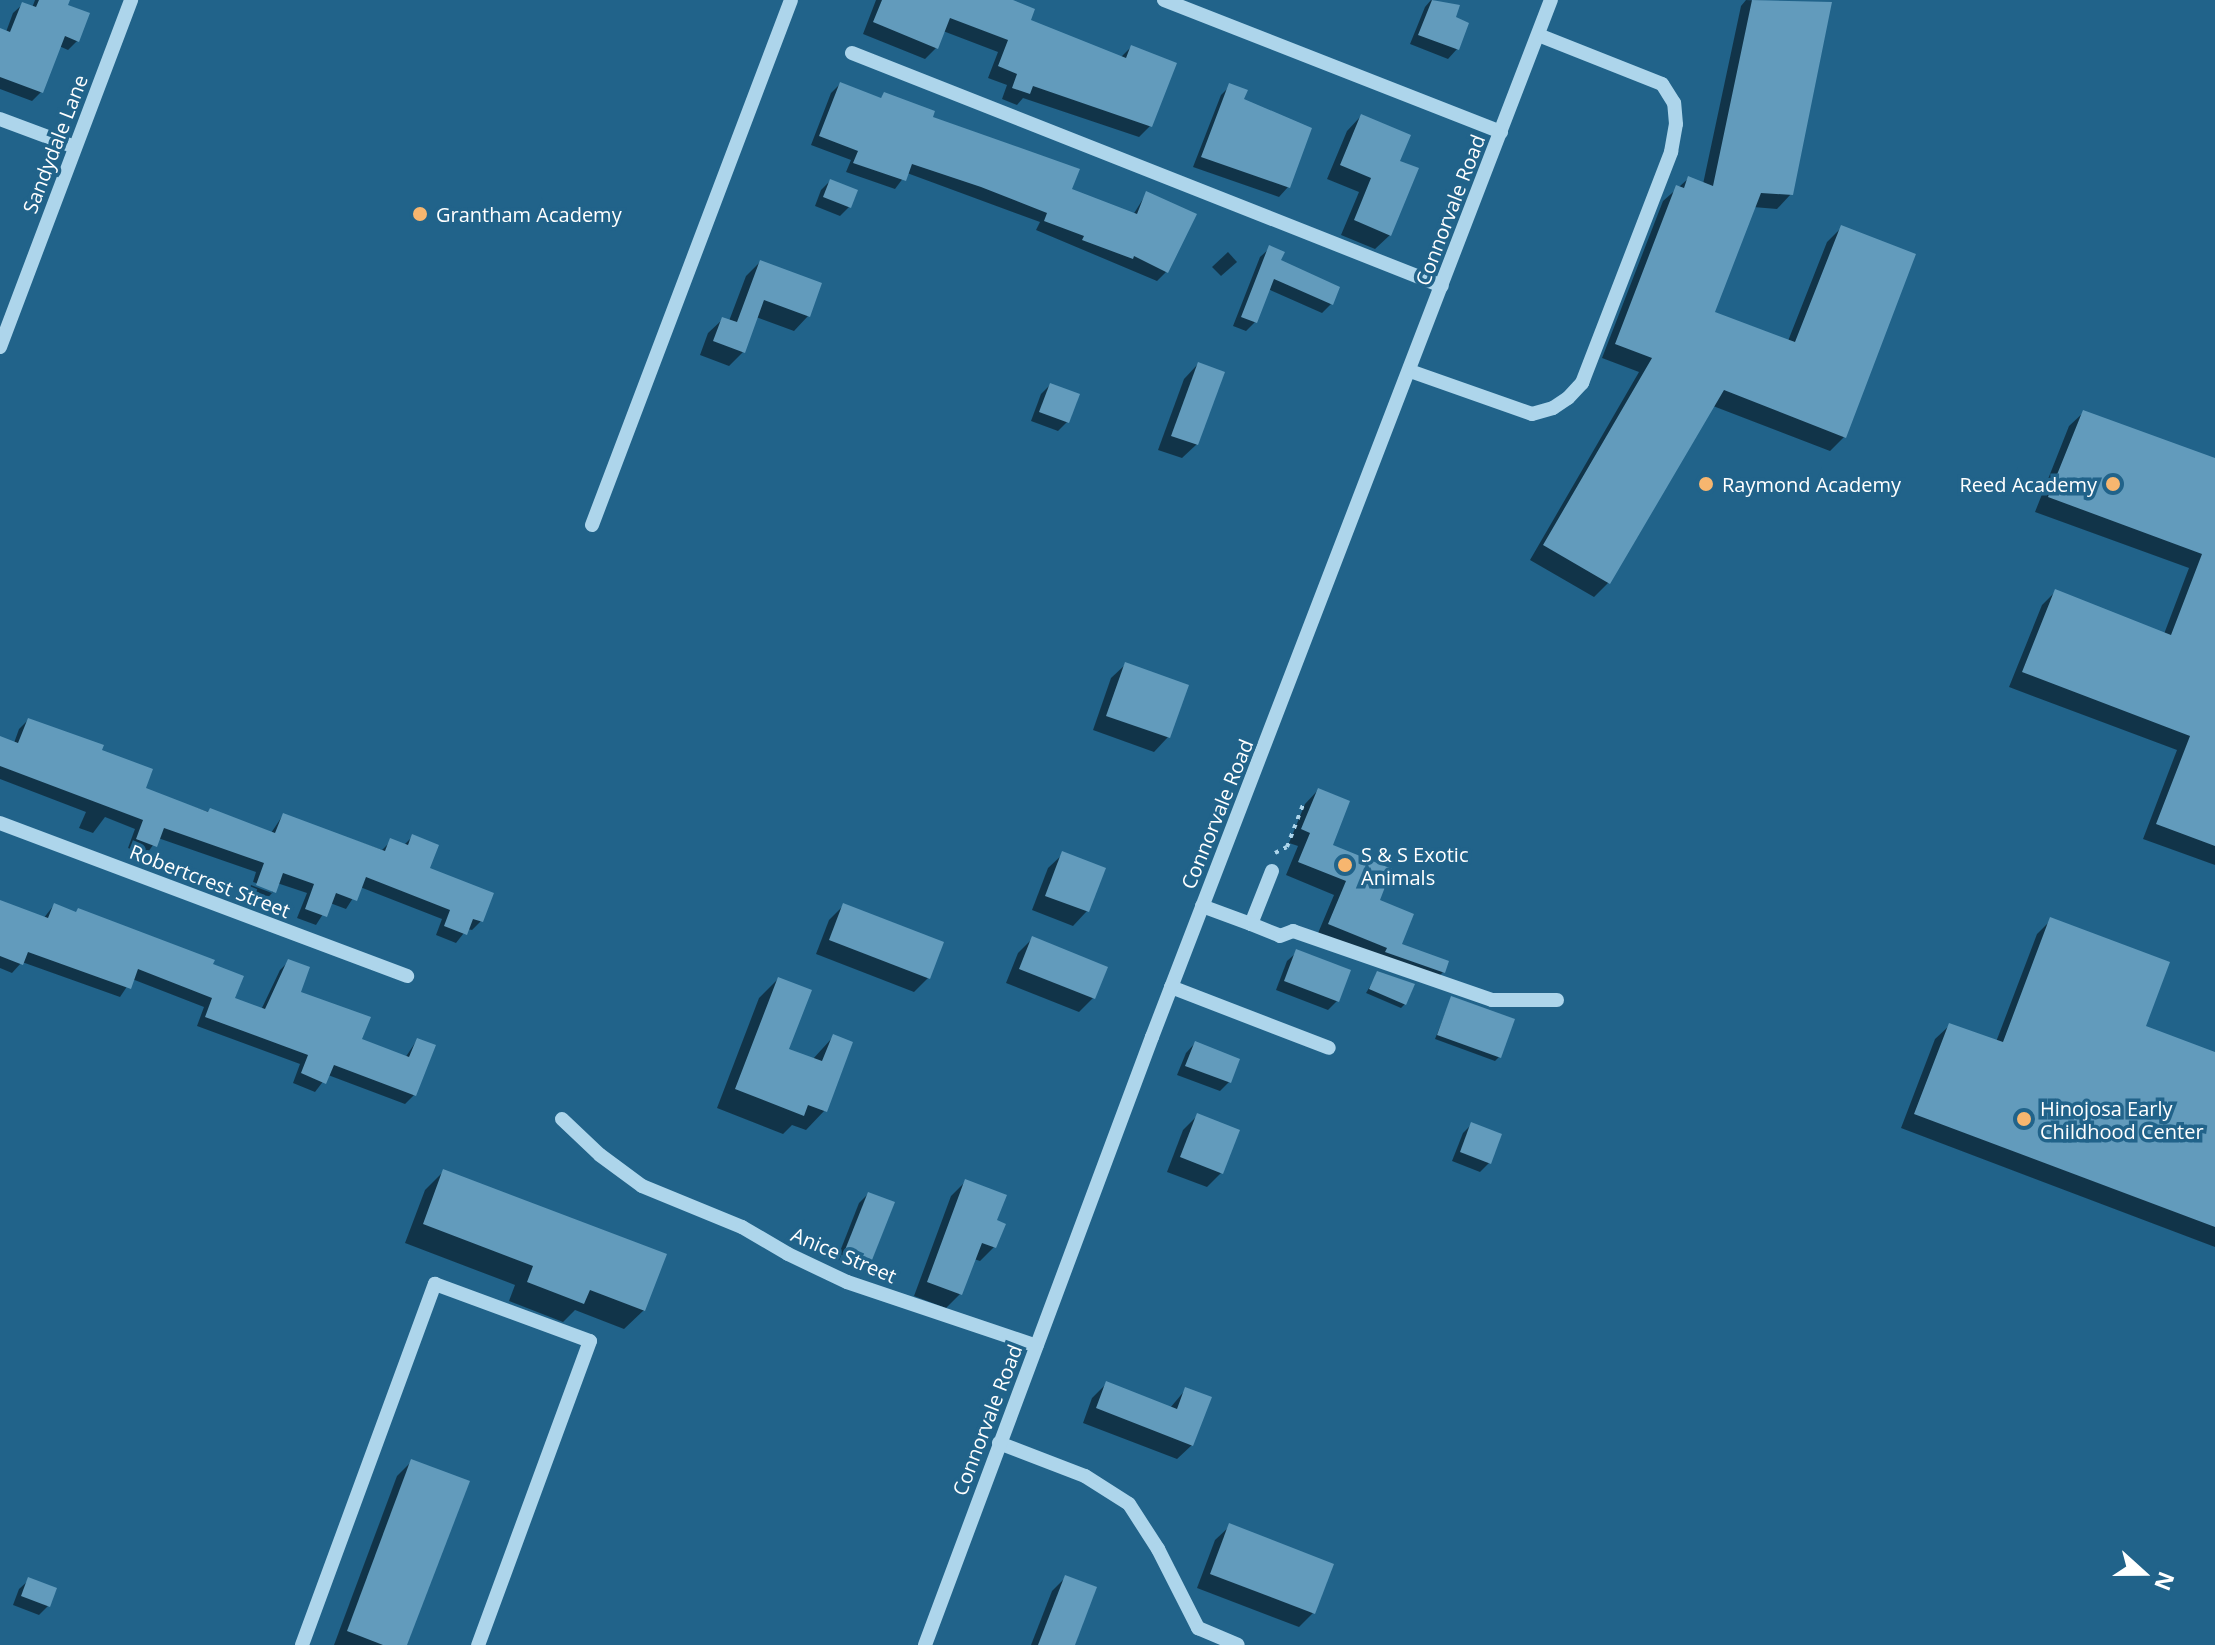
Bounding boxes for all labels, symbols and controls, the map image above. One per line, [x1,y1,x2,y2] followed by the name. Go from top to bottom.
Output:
[18,71,92,217] street label: Sandydale Lane
[1410,131,1490,289] street label: Connorvale Road
[436,202,622,226] place label: Grantham Academy
[411,205,429,223] marker: Grantham Academy
[1722,472,1901,496] place label: Raymond Academy
[1959,472,2097,496] place label: Reed Academy
[1697,475,1715,493] marker: Raymond Academy
[2104,475,2122,493] marker: Reed Academy
[1176,735,1258,893] street label: Connorvale Road
[126,839,294,923] street label: Robertcrest Street
[1361,842,1468,889] place label: S & S Exotic Animals
[1336,856,1354,874] marker: S & S Exotic Animals
[2040,1096,2204,1143] place label: Hinojosa Early Childhood Center
[2015,1110,2033,1128] marker: Hinojosa Early Childhood Center
[788,1222,900,1288] street label: Anice Street
[947,1341,1027,1499] street label: Connorvale Road
[2103,1533,2183,1613] north arrow
[2148,1568,2183,1595] text: N

